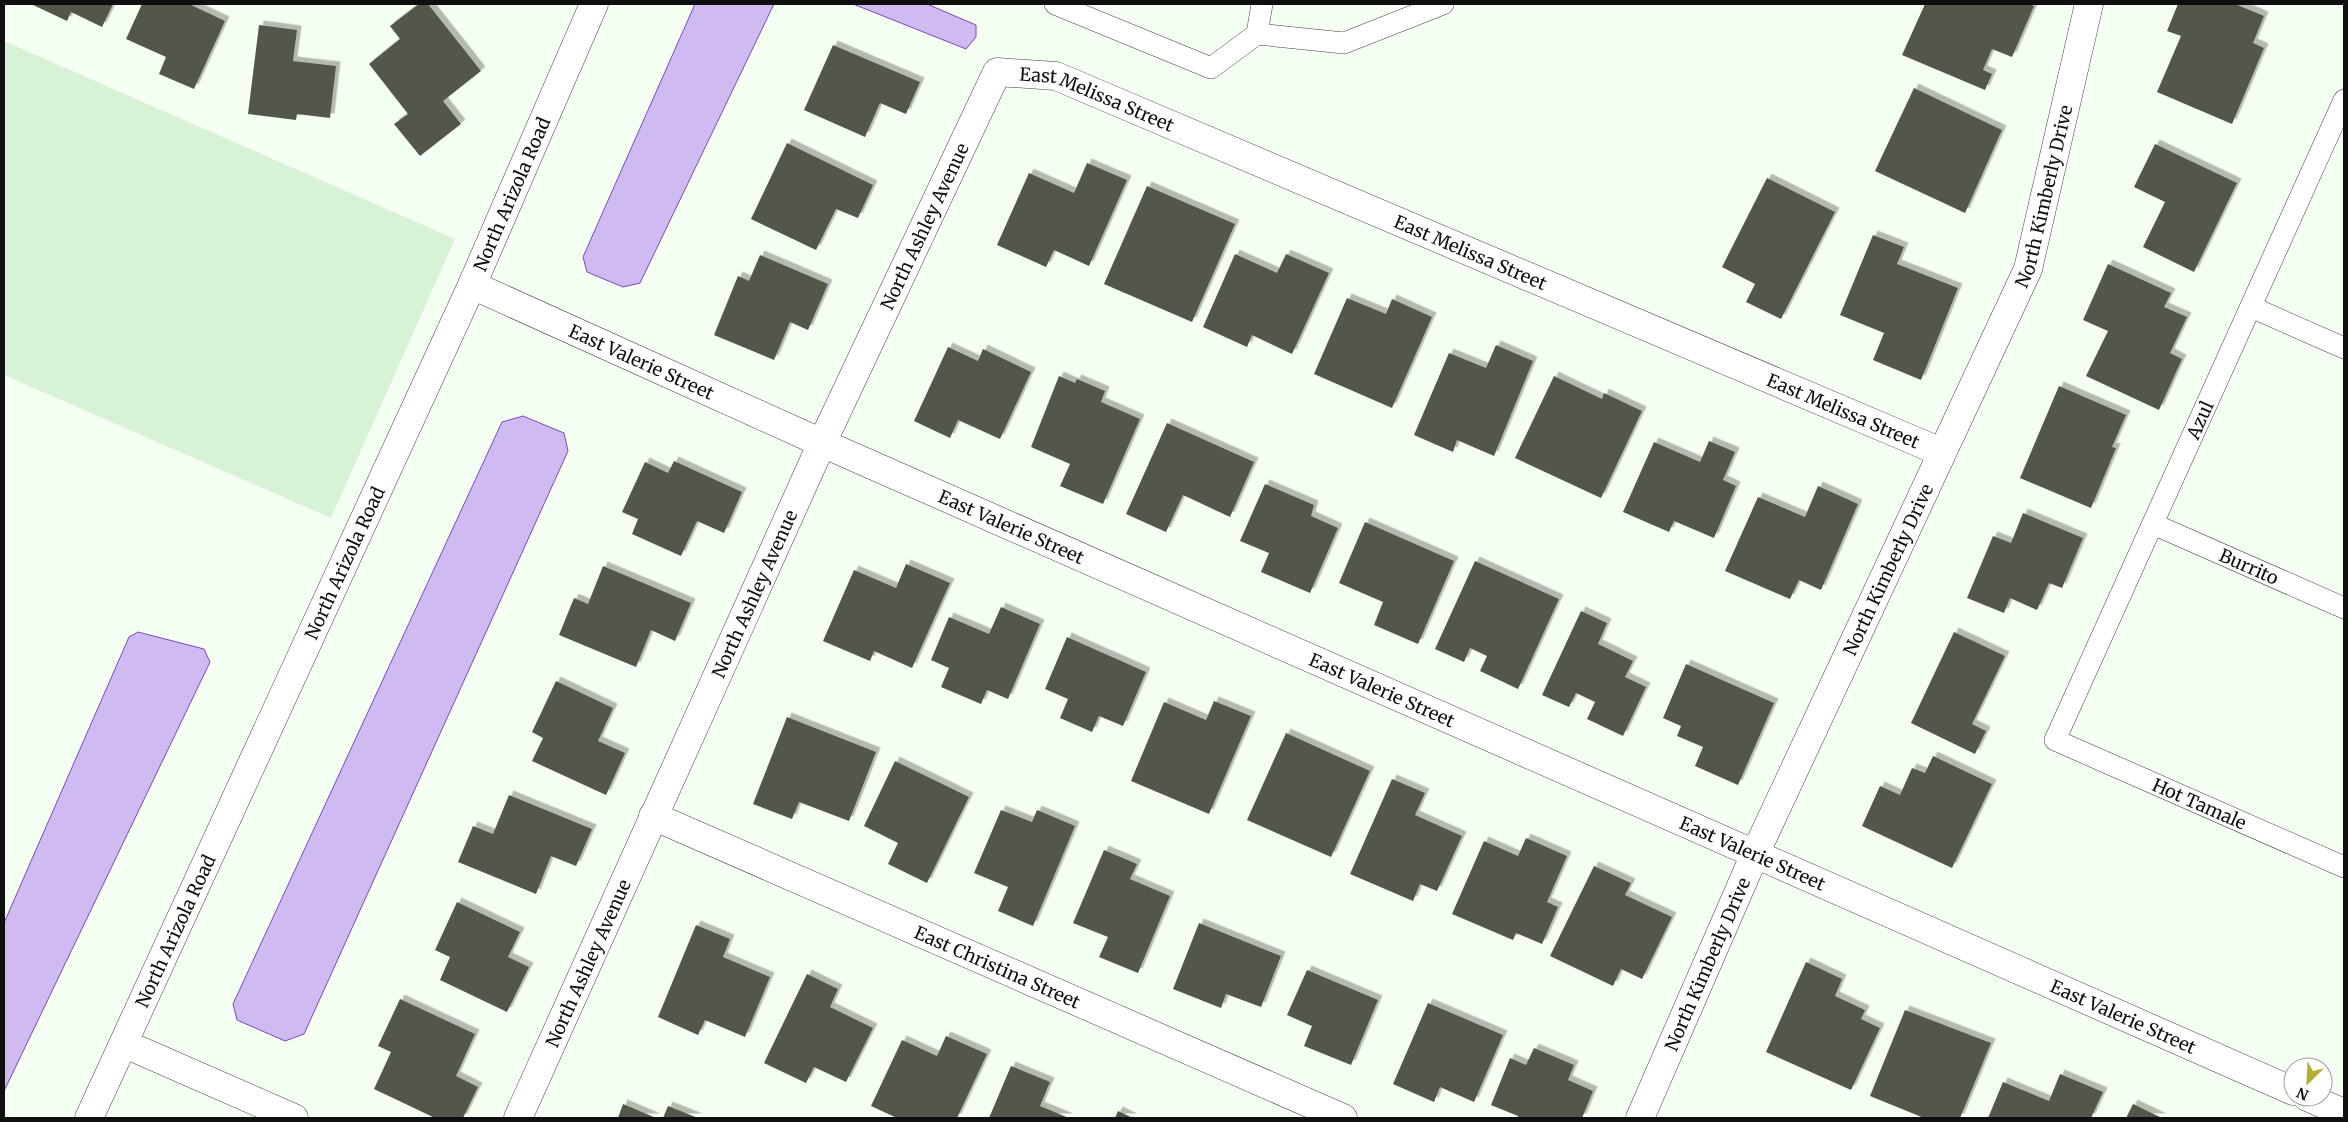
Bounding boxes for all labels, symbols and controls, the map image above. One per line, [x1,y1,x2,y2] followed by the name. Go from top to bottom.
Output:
[1019,62,1178,136] street label: East Melissa Street
[2010,103,2077,291] street label: North Kimberly Drive
[468,113,555,275] street label: North Arizola Road
[875,139,973,313] street label: North Ashley Avenue
[1391,209,1550,295] street label: East Melissa Street
[565,319,718,404] street label: East Valerie Street
[1763,368,1923,453] street label: East Melissa Street
[2181,397,2219,444] street label: Azul
[1838,480,1938,659] street label: North Kimberly Drive
[299,483,389,643] street label: North Arizola Road
[935,484,1088,569] street label: East Valerie Street
[706,506,802,681] street label: North Ashley Avenue
[2216,543,2282,589] street label: Burrito
[1306,648,1458,732] street label: East Valerie Street
[2149,773,2250,834] street label: Hot Tamale
[1676,811,1829,895] street label: East Valerie Street
[130,851,220,1011] street label: North Arizola Road
[1659,874,1755,1054] street label: North Kimberly Drive
[540,875,636,1051] street label: North Ashley Avenue
[911,920,1084,1013] street label: East Christina Street
[2047,974,2200,1058] street label: East Valerie Street
[2283,1057,2333,1107] north arrow
[2294,1083,2311,1104] text: N

